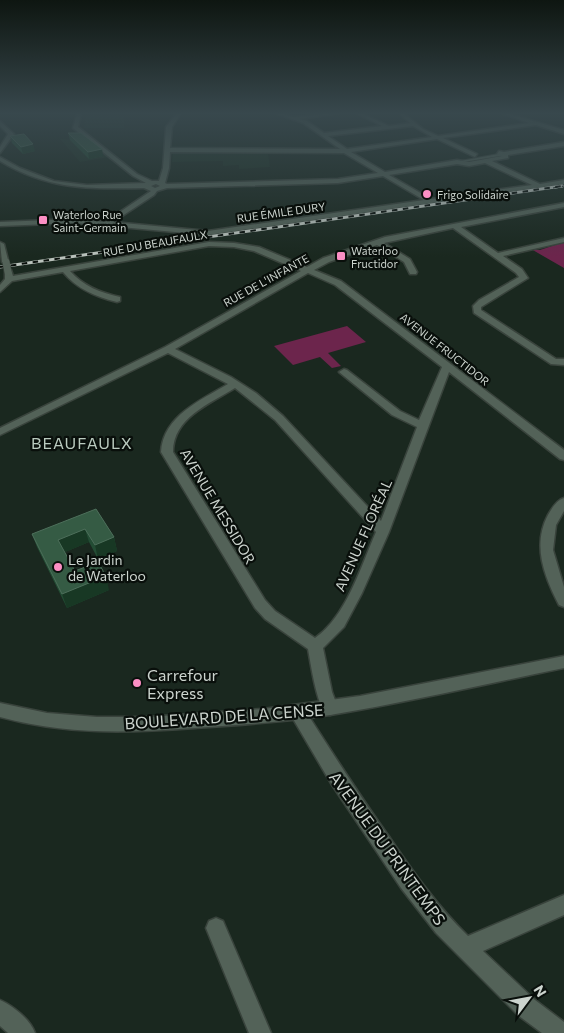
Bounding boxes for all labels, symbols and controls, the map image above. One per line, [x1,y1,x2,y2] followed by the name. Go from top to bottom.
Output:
[421,188,433,200] marker: Frigo Solidaire
[437,188,509,201] place label: Frigo Solidaire
[236,198,326,225] street label: RUE ÉMILE DURY
[53,208,126,234] place label: Waterloo Rue Saint-Germain
[37,214,49,226] marker: Waterloo Rue Saint-Germain
[102,227,209,259] street label: RUE DU BEAUFAULX
[351,244,398,270] place label: Waterloo Fructidor
[335,250,347,262] marker: Waterloo Fructidor
[221,251,311,309] street label: RUE DE L'INFANTE
[398,310,493,388] street label: AVENUE FRUCTIDOR
[31,433,133,452] district label: BEAUFAULX
[177,445,259,567] street label: AVENUE MESSIDOR
[331,476,395,594] street label: AVENUE FLORÉAL
[68,551,146,584] place label: Le Jardin de Waterloo
[52,561,64,573] marker: Le Jardin de Waterloo
[147,665,219,702] place label: Carrefour Express
[131,677,143,689] marker: Carrefour Express
[124,700,324,732] street label: BOULEVARD DE LA CENSE
[326,768,450,928] street label: AVENUE DU PRINTEMPS
[504,973,554,1023] north arrow
[530,982,550,1000] text: N

